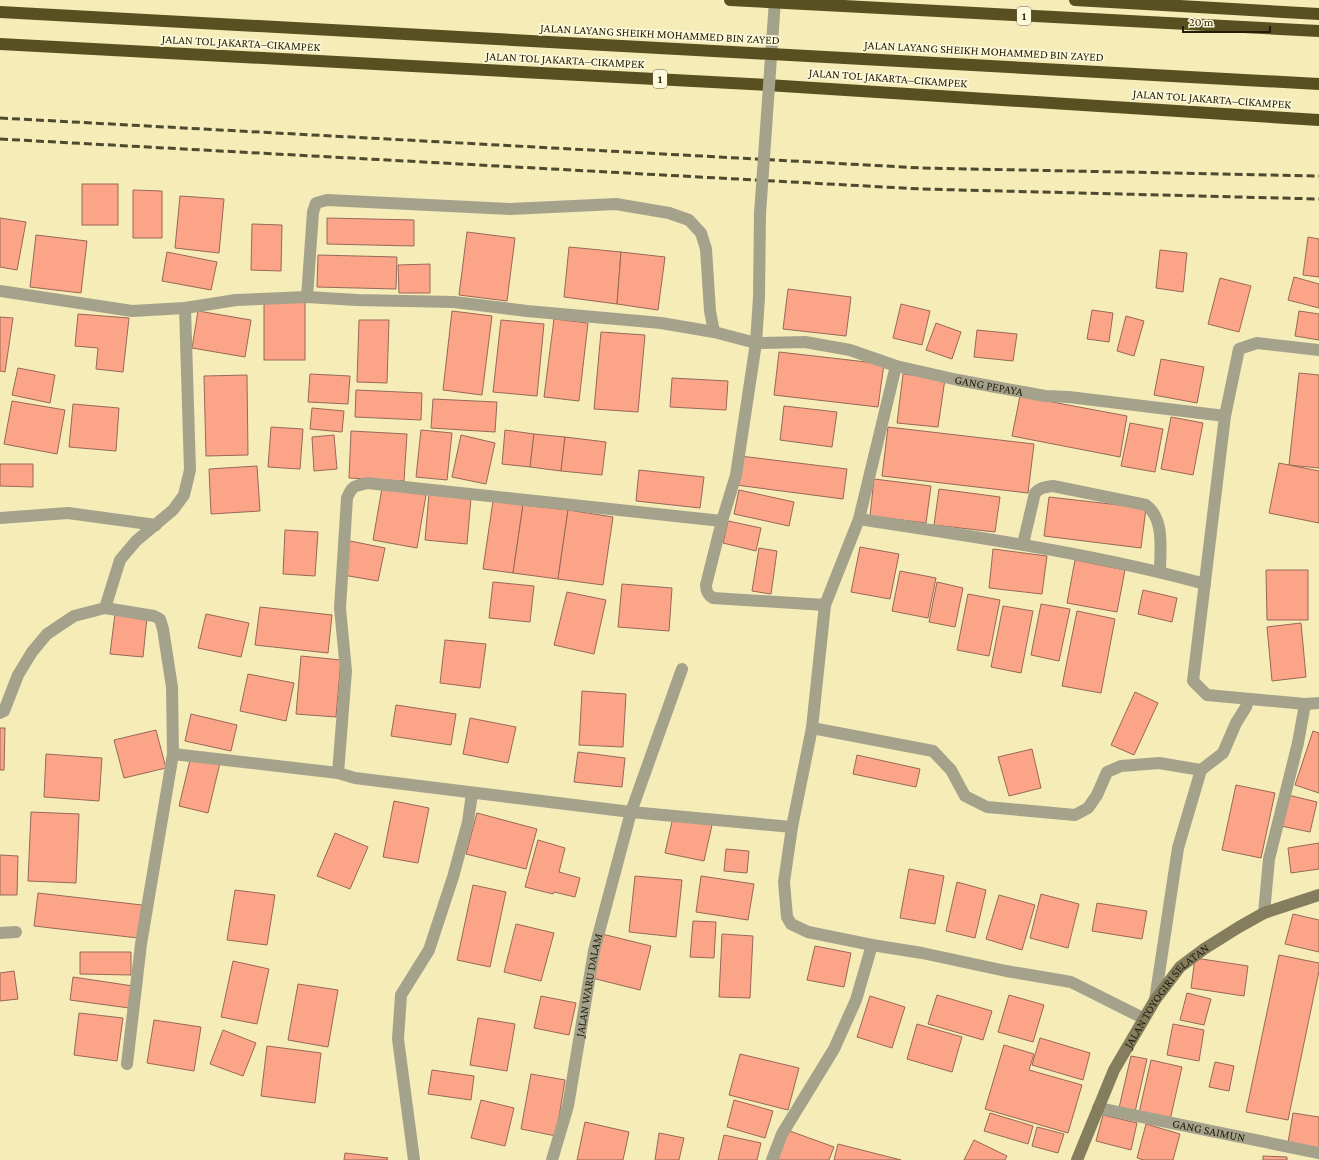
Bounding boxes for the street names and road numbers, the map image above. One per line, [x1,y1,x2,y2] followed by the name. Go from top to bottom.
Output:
[1017,7,1031,25] road number: 1
[539,21,780,47] street label: JALAN LAYANG SHEIKH MOHAMMED BIN ZAYED
[160,32,321,54] street label: JALAN TOL JAKARTA–CIKAMPEK
[863,38,1104,64] street label: JALAN LAYANG SHEIKH MOHAMMED BIN ZAYED
[484,49,645,71] street label: JALAN TOL JAKARTA–CIKAMPEK
[807,65,968,91] street label: JALAN TOL JAKARTA–CIKAMPEK
[653,70,667,88] road number: 1
[1131,86,1292,112] street label: JALAN TOL JAKARTA–CIKAMPEK
[953,373,1024,399] street label: GANG PEPAYA
[573,932,605,1039] street label: JALAN WARU DALAM
[1121,941,1212,1052] street label: JALAN TOYOGIRI SELATAN
[1171,1116,1246,1145] street label: GANG SAIMUN

